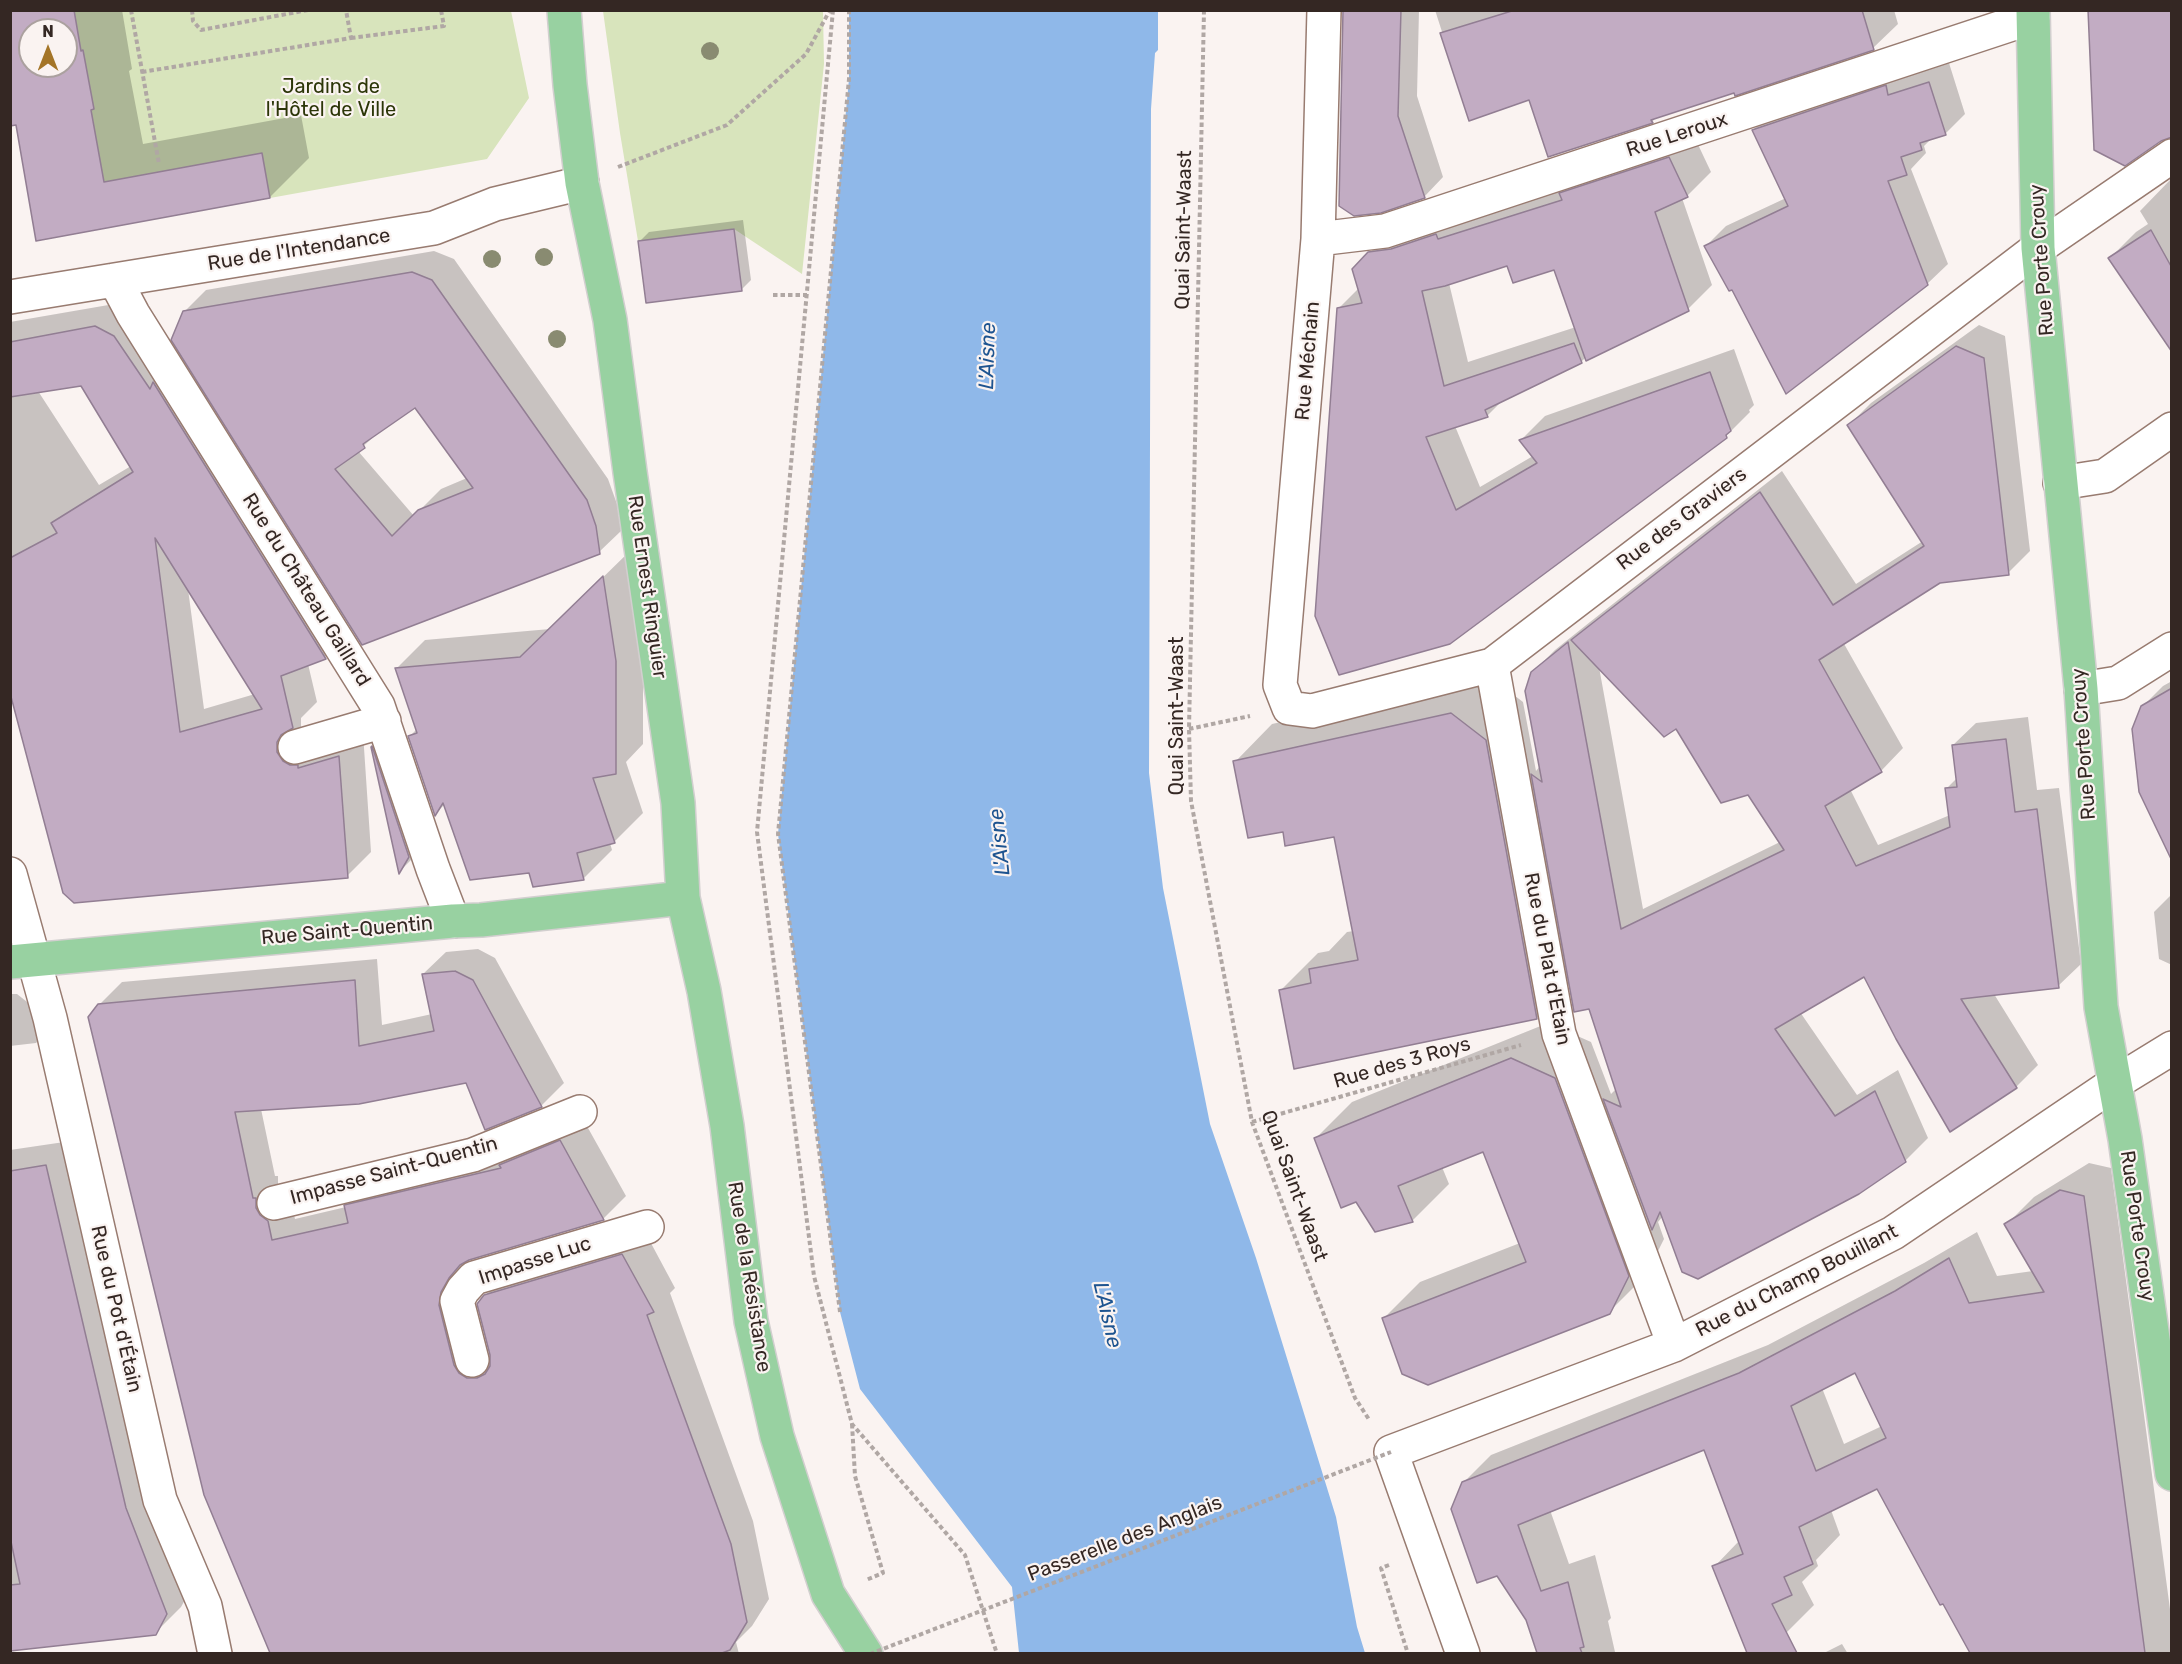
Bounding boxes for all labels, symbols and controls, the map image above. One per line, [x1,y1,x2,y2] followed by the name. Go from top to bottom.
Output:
[18,18,78,78] north arrow
[42,22,54,41] text: N
[266,75,396,122] park label: Jardins de l'Hôtel de Ville
[1623,107,1731,163] street label: Rue Leroux
[1171,150,1197,310] street label: Quai Saint-Waast
[2025,183,2059,337] street label: Rue Porte Crouy
[206,224,392,276] street label: Rue de l'Intendance
[1291,300,1325,422] street label: Rue Méchain
[974,322,1002,390] water label: L'Aisne
[1612,462,1752,576] street label: Rue des Graviers
[237,489,375,691] street label: Rue du Château Gaillard
[622,494,672,680] street label: Rue Ernest Ringuier
[1165,636,1189,796] street label: Quai Saint-Waast
[2067,667,2101,821] street label: Rue Porte Crouy
[984,807,1016,877] water label: L'Aisne
[1518,871,1576,1047] street label: Rue du Plat d'Etain
[260,912,434,950] street label: Rue Saint-Quentin
[1331,1032,1473,1094] street label: Rue des 3 Roys
[1255,1107,1333,1265] street label: Quai Saint-Waast
[288,1132,500,1210] street label: Impasse Saint-Quentin
[2115,1149,2159,1303] street label: Rue Porte Crouy
[722,1180,776,1374] street label: Rue de la Résistance
[1692,1220,1902,1342] street label: Rue du Champ Bouillant
[85,1223,147,1395] street label: Rue du Pot d'Étain
[476,1232,594,1290] street label: Impasse Luc
[1087,1280,1127,1350] water label: L'Aisne
[1024,1491,1226,1587] street label: Passerelle des Anglais

